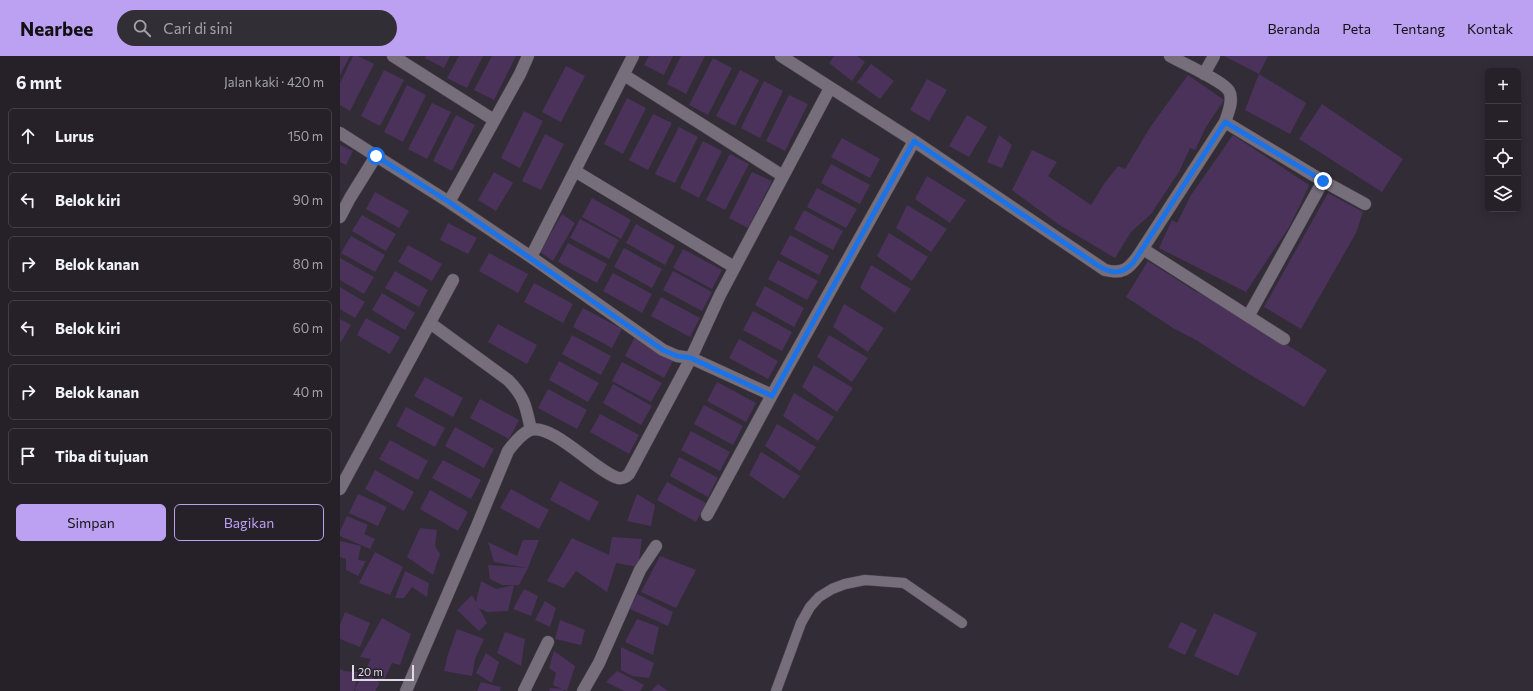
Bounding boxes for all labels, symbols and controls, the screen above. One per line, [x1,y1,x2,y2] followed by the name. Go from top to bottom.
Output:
[117,10,397,46] search box
[20,17,93,40] text: Nearbee
[131,17,153,39] icon: search
[163,19,233,37] text: Cari di sini
[1268,20,1320,37] text: Beranda
[1342,20,1371,37] text: Peta
[1393,20,1445,37] text: Tentang
[1467,20,1513,37] text: Kontak
[1485,68,1521,212] map controls
[1485,68,1521,104] button: +
[16,72,62,93] text: 6 mnt
[224,74,324,90] text: Jalan kaki · 420 m
[1485,104,1521,140] button: −
[17,125,39,147] icon: ahead
[55,127,94,145] text: Lurus
[288,128,323,144] text: 150 m
[1485,140,1521,176] button: locate
[367,147,385,165] route start
[1314,172,1332,190] route end
[1485,176,1521,212] button: layers
[17,189,39,211] icon: left
[55,191,121,209] text: Belok kiri
[293,192,323,208] text: 90 m
[17,253,39,275] icon: right
[55,255,139,273] text: Belok kanan
[293,256,323,272] text: 80 m
[17,317,39,339] icon: left
[55,319,121,337] text: Belok kiri
[293,320,323,336] text: 60 m
[17,381,39,403] icon: right
[55,383,139,401] text: Belok kanan
[293,384,323,400] text: 40 m
[17,445,39,467] icon: arrive
[55,447,149,465] text: Tiba di tujuan
[16,504,166,541] button: Simpan
[174,504,324,541] button: Bagikan
[352,663,414,682] scale bar
[358,665,383,678] text: 20 m

